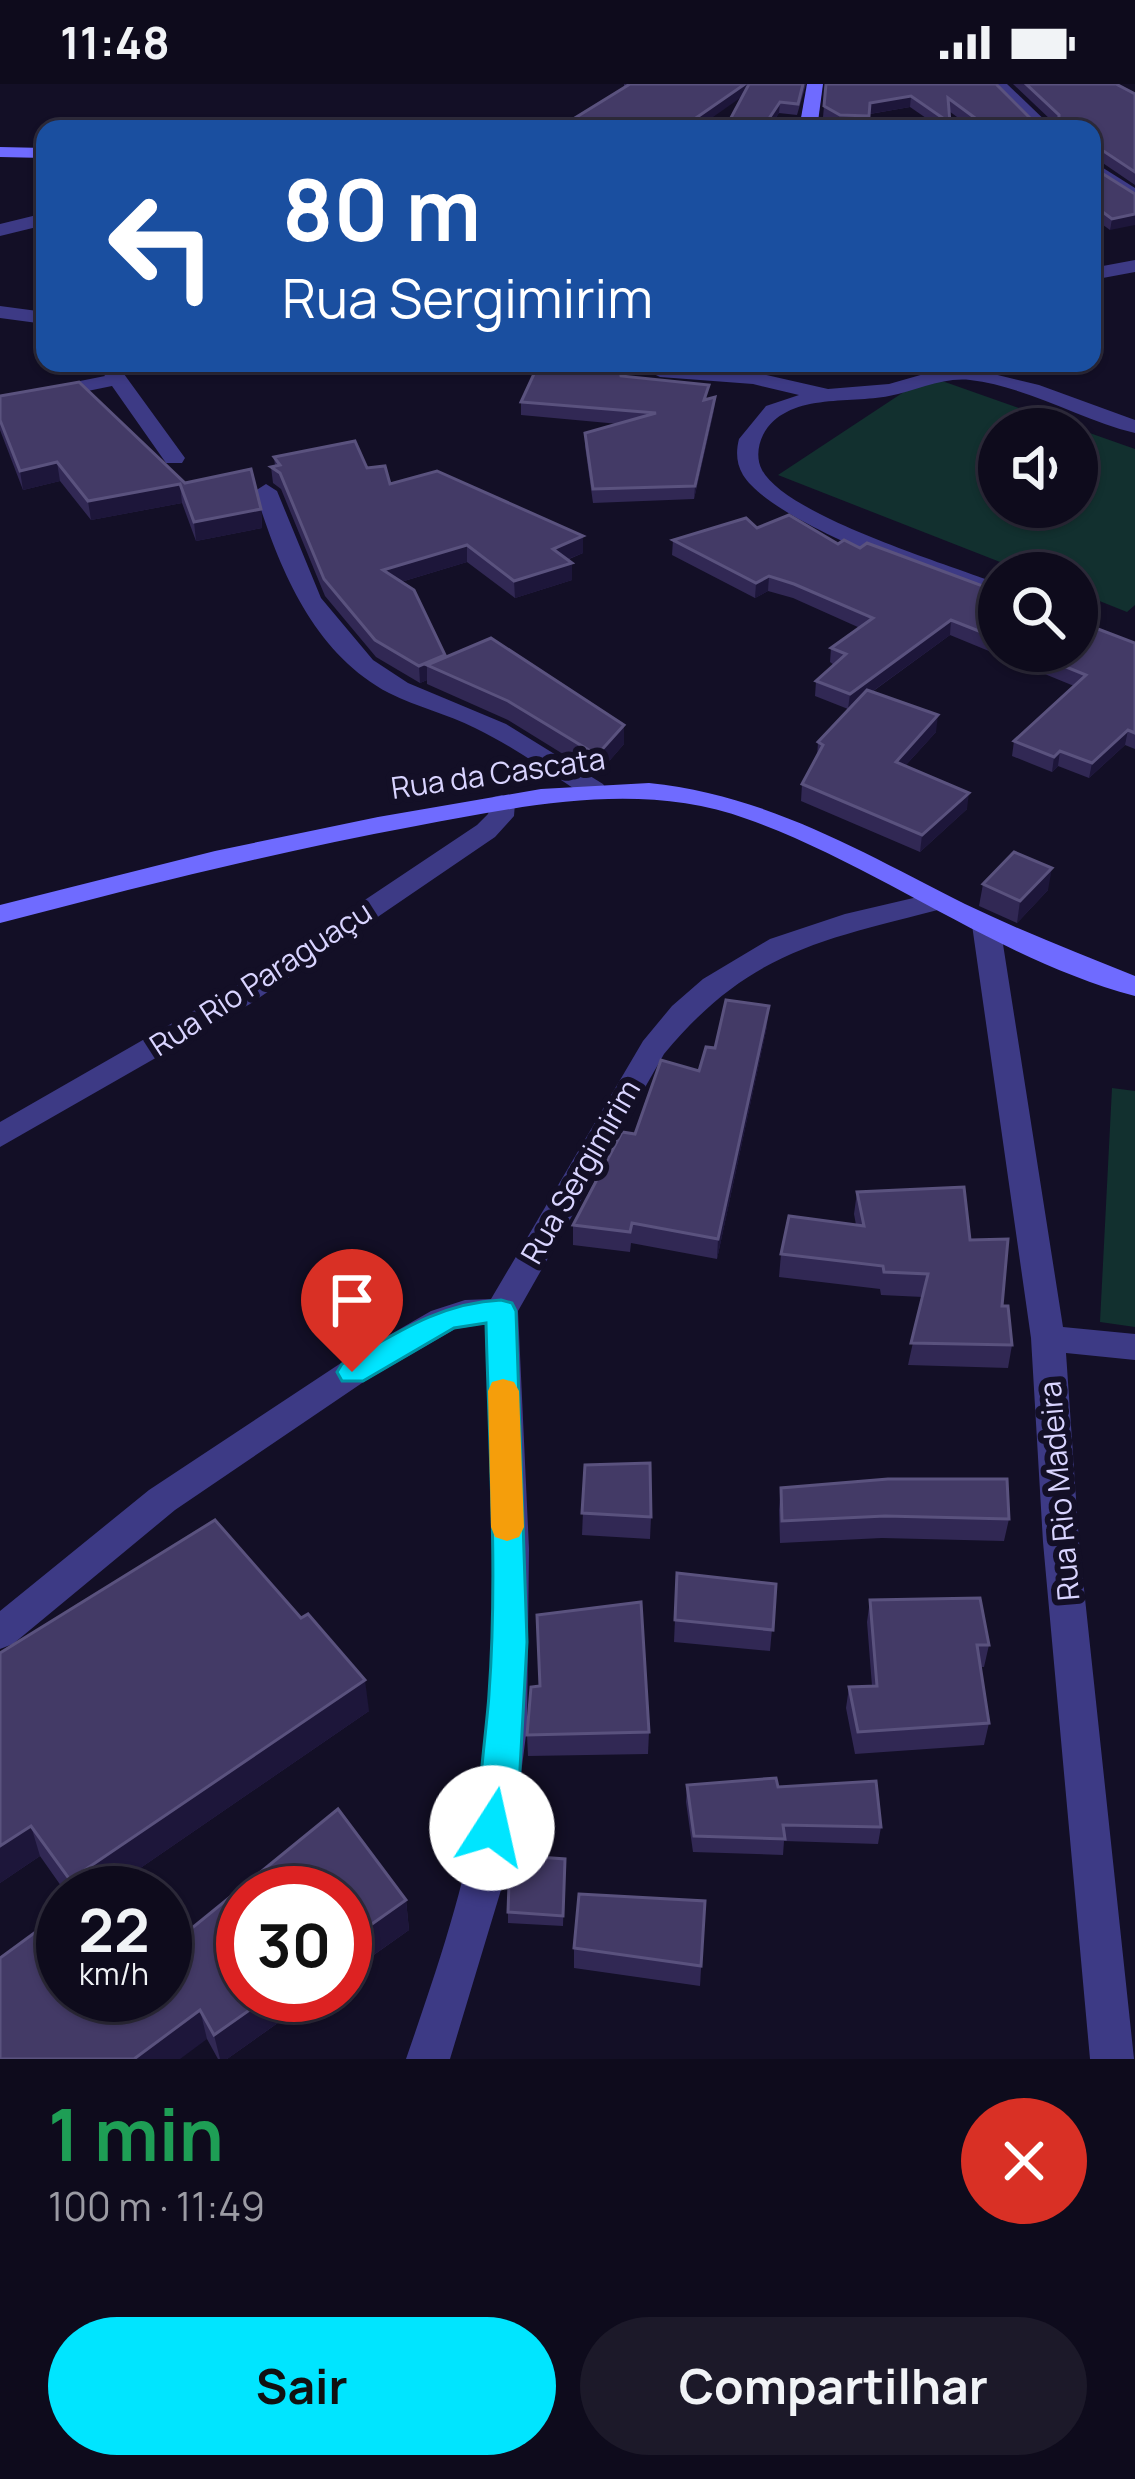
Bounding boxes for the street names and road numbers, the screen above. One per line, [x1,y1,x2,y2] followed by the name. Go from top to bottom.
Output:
[388,737,607,808] street label: Rua da Cascata
[141,891,379,1065] street label: Rua Rio Paraguaçu
[510,1072,649,1271] street label: Rua Sergimirim
[1028,1380,1089,1603] street label: Rua Rio Madeira

